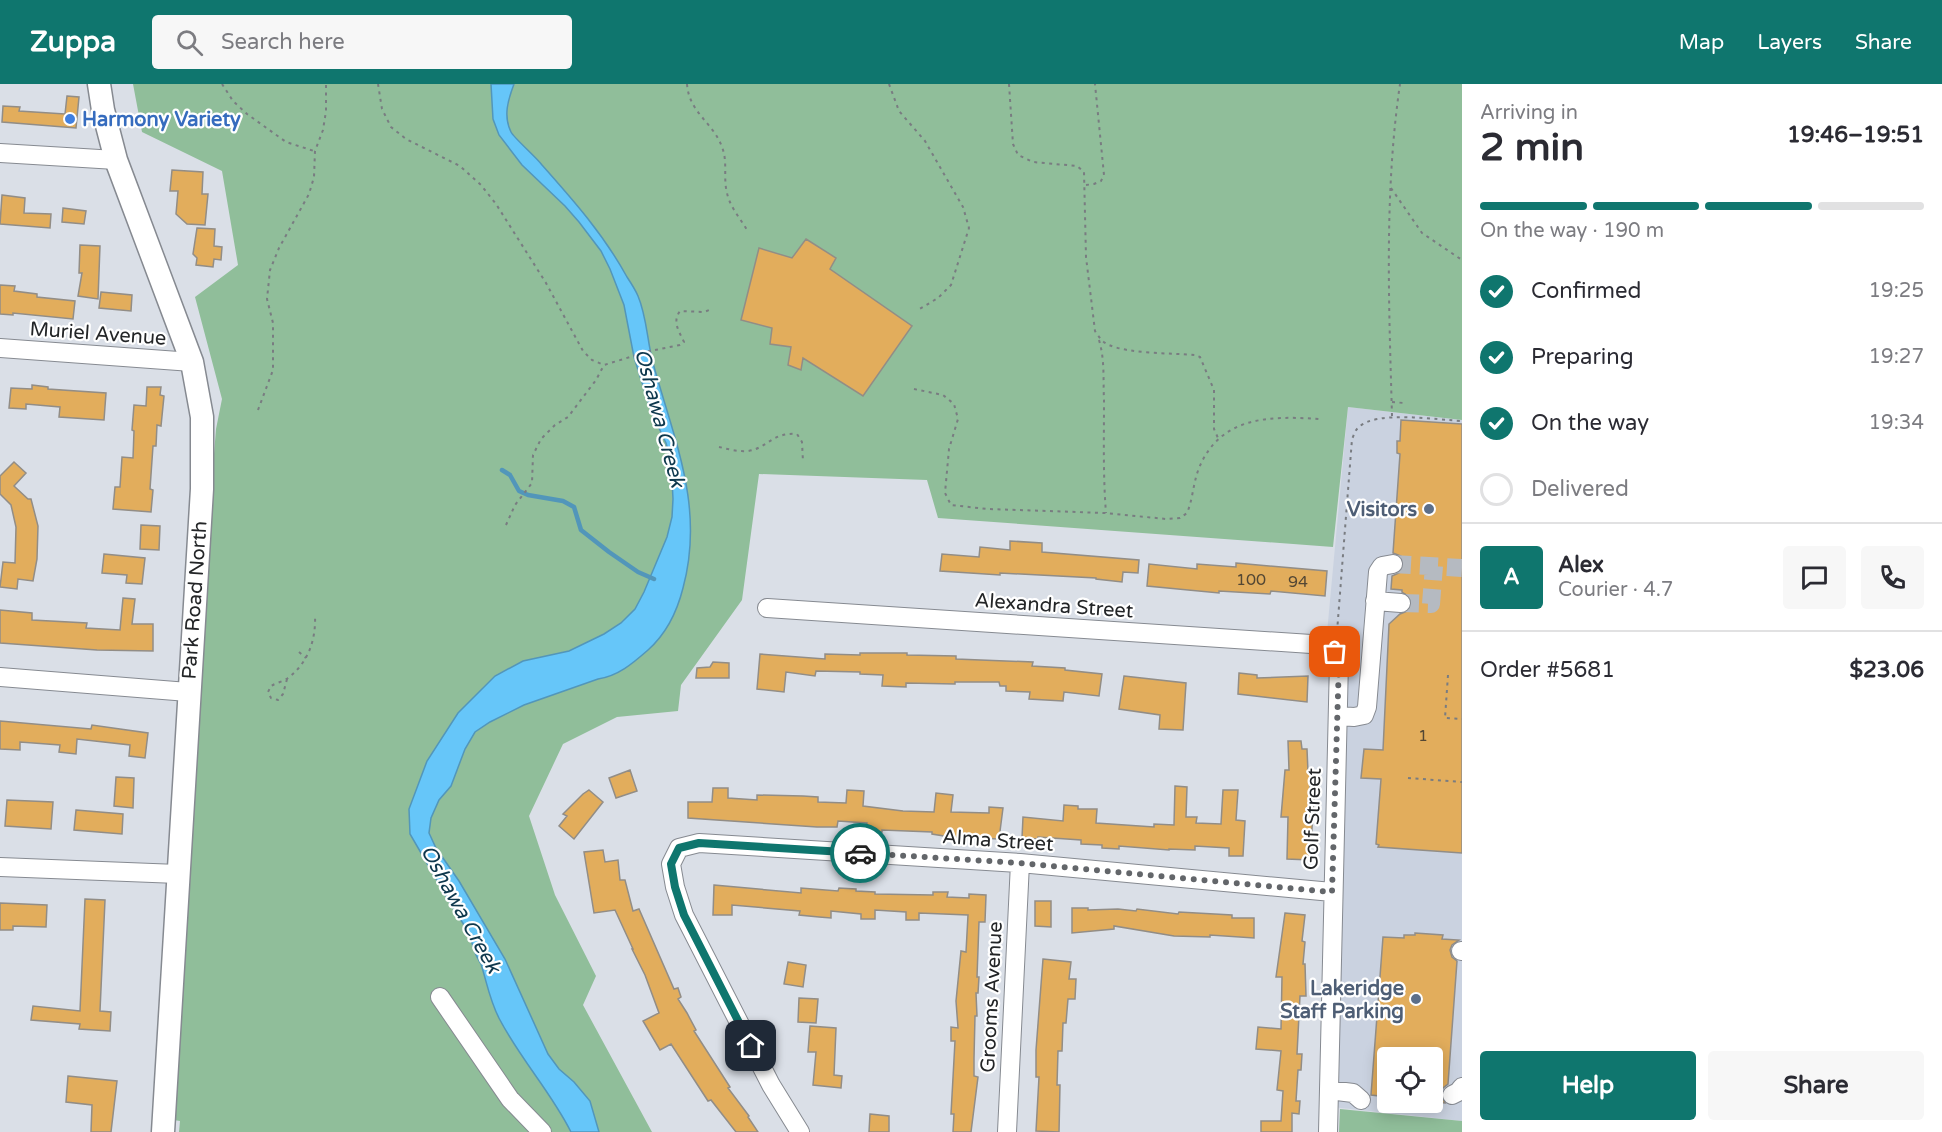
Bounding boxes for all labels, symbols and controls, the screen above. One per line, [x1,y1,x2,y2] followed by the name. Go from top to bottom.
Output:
[152,15,572,69] search box
[30,25,116,59] text: Zuppa
[173,26,206,59] icon: search
[221,29,345,55] text: Search here
[1679,30,1724,55] text: Map
[1757,30,1822,55] text: Layers
[1855,30,1912,55] text: Share
[1480,101,1578,125] text: Arriving in
[82,108,241,132] place label: Harmony Variety
[63,112,77,126] marker: Harmony Variety
[1787,122,1924,148] text: 19:46–19:51
[1480,124,1584,171] text: 2 min
[1480,219,1664,243] text: On the way · 190 m
[1480,275,1513,308] icon: check
[1531,278,1641,304] text: Confirmed
[1869,279,1924,303] text: 19:25
[29,317,167,351] street label: Muriel Avenue
[1480,341,1513,374] icon: check
[1531,344,1634,370] text: Preparing
[1869,345,1924,369] text: 19:27
[629,346,690,492] water label: Oshawa Creek
[1480,407,1513,440] icon: check
[1531,410,1649,436] text: On the way
[1869,411,1924,435] text: 19:34
[1531,476,1629,502] text: Delivered
[1347,498,1417,522] place label: Visitors
[1422,502,1436,516] marker: Visitors
[177,520,213,680] street label: Park Road North
[1783,546,1846,609] button: chat
[1861,546,1924,609] button: phone
[1558,552,1604,578] text: Alex
[1503,564,1520,590] text: A
[1236,570,1266,590] house number: 100
[1288,572,1308,592] house number: 94
[1558,578,1673,602] text: Courier · 4.7
[974,588,1134,624] street label: Alexandra Street
[1309,626,1360,677] pin
[1318,635,1351,668] icon: bag
[1480,657,1615,683] text: Order #5681
[1849,657,1924,683] text: $23.06
[1418,726,1428,746] house number: 1
[1299,767,1327,871] street label: Golf Street
[830,823,890,883] courier
[941,825,1055,857] street label: Alma Street
[844,837,877,870] icon: car
[415,841,507,979] water label: Oshawa Creek
[976,921,1008,1073] street label: Grooms Avenue
[1280,977,1404,1024] place label: Lakeridge Staff Parking
[1409,992,1423,1006] marker: Lakeridge Staff Parking
[725,1020,776,1071] pin
[734,1029,767,1062] icon: home
[1377,1047,1443,1113] map controls
[1377,1047,1443,1113] button: locate
[1480,1051,1696,1120] button: Help
[1708,1051,1924,1120] button: Share

